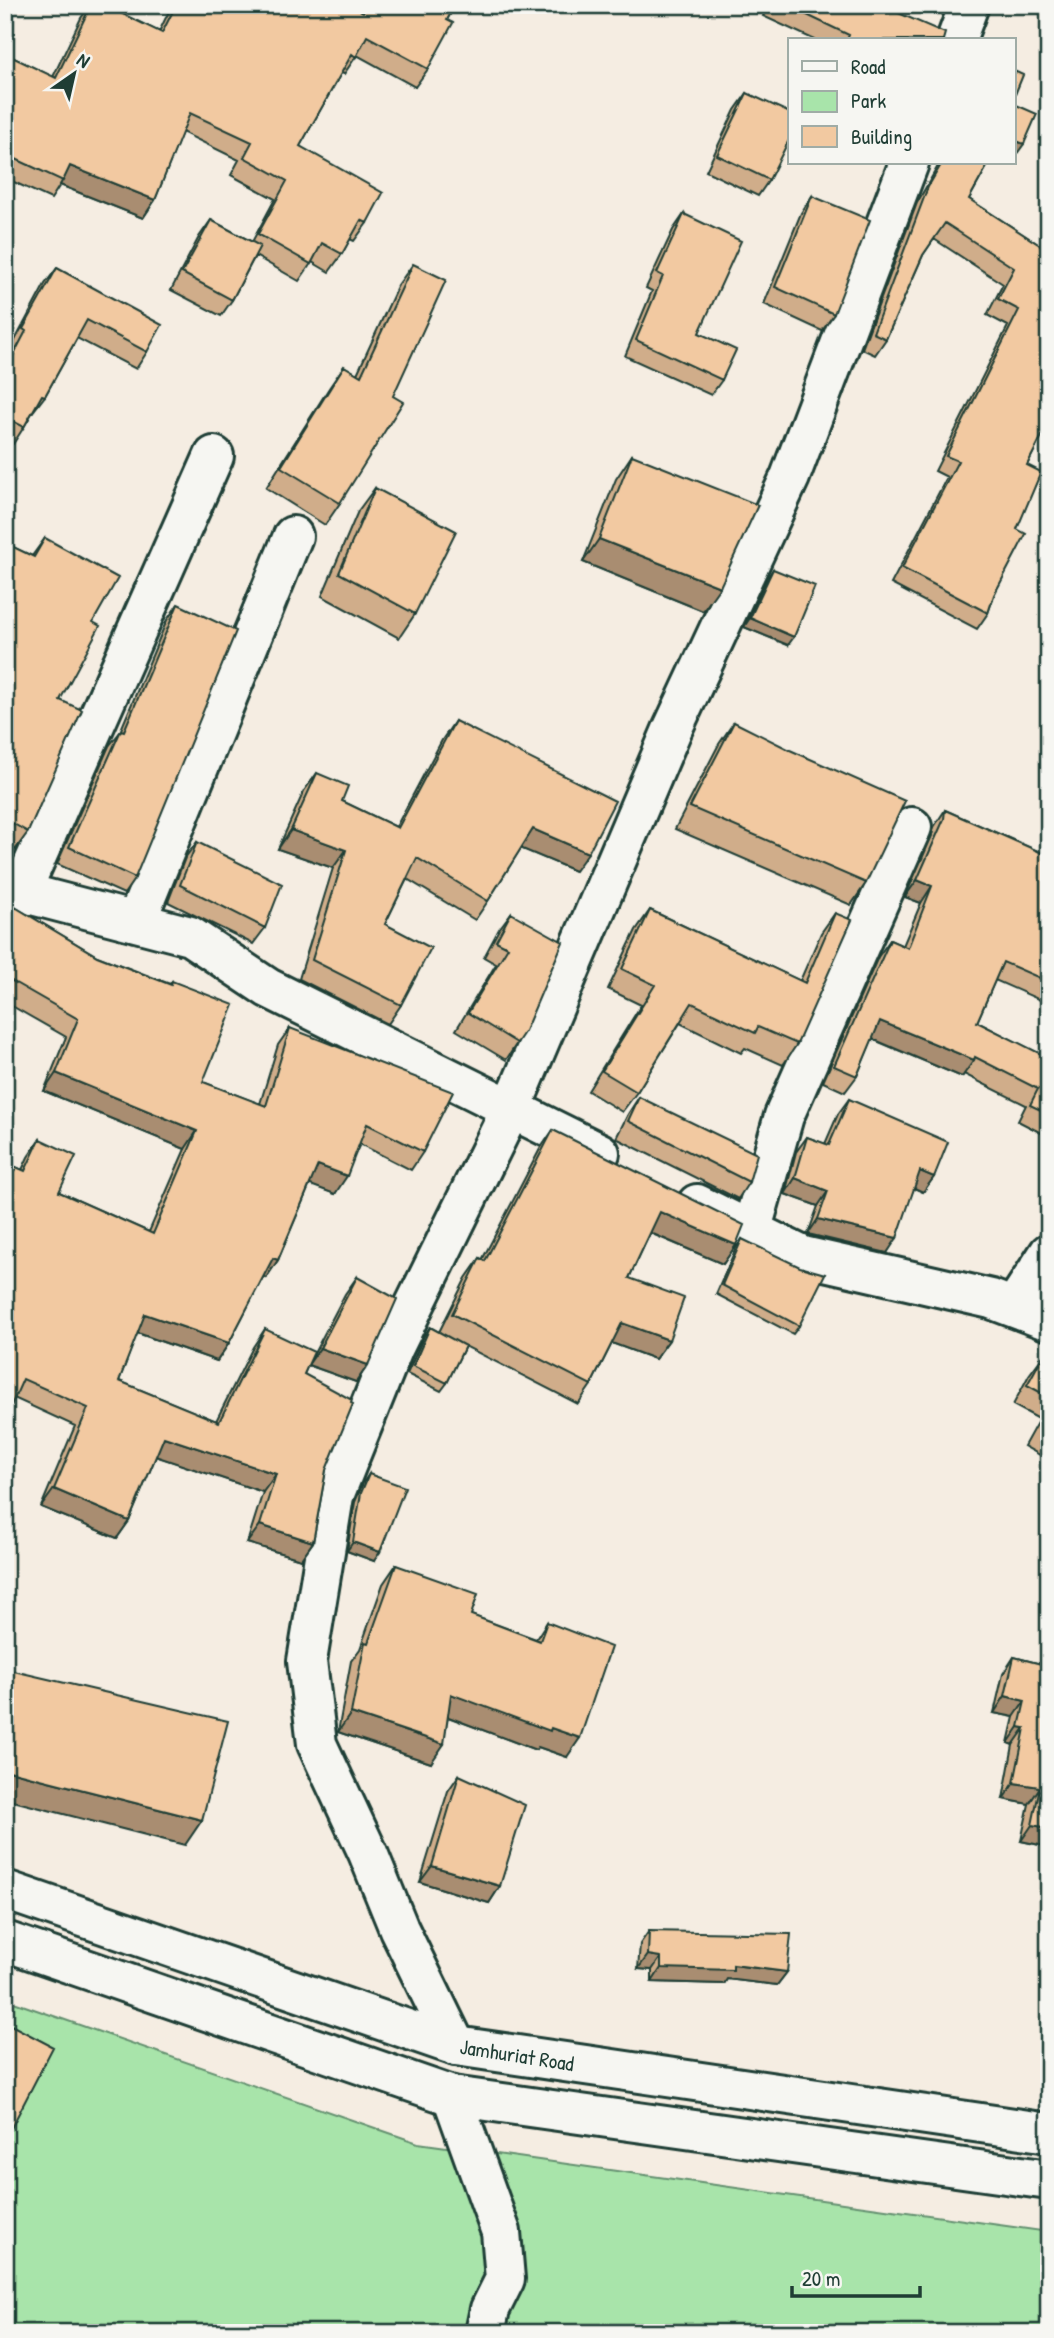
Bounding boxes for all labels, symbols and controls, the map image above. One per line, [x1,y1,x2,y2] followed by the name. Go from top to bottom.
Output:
[38,38,108,108] north arrow
[788,38,1016,164] legend
[72,46,95,74] text: N
[851,52,885,81] text: Road
[851,86,886,115] text: Park
[851,122,912,151] text: Building
[458,2032,576,2078] street label: Jamhuriat Road
[792,2254,919,2298] scale bar
[802,2264,840,2293] text: 20 m

